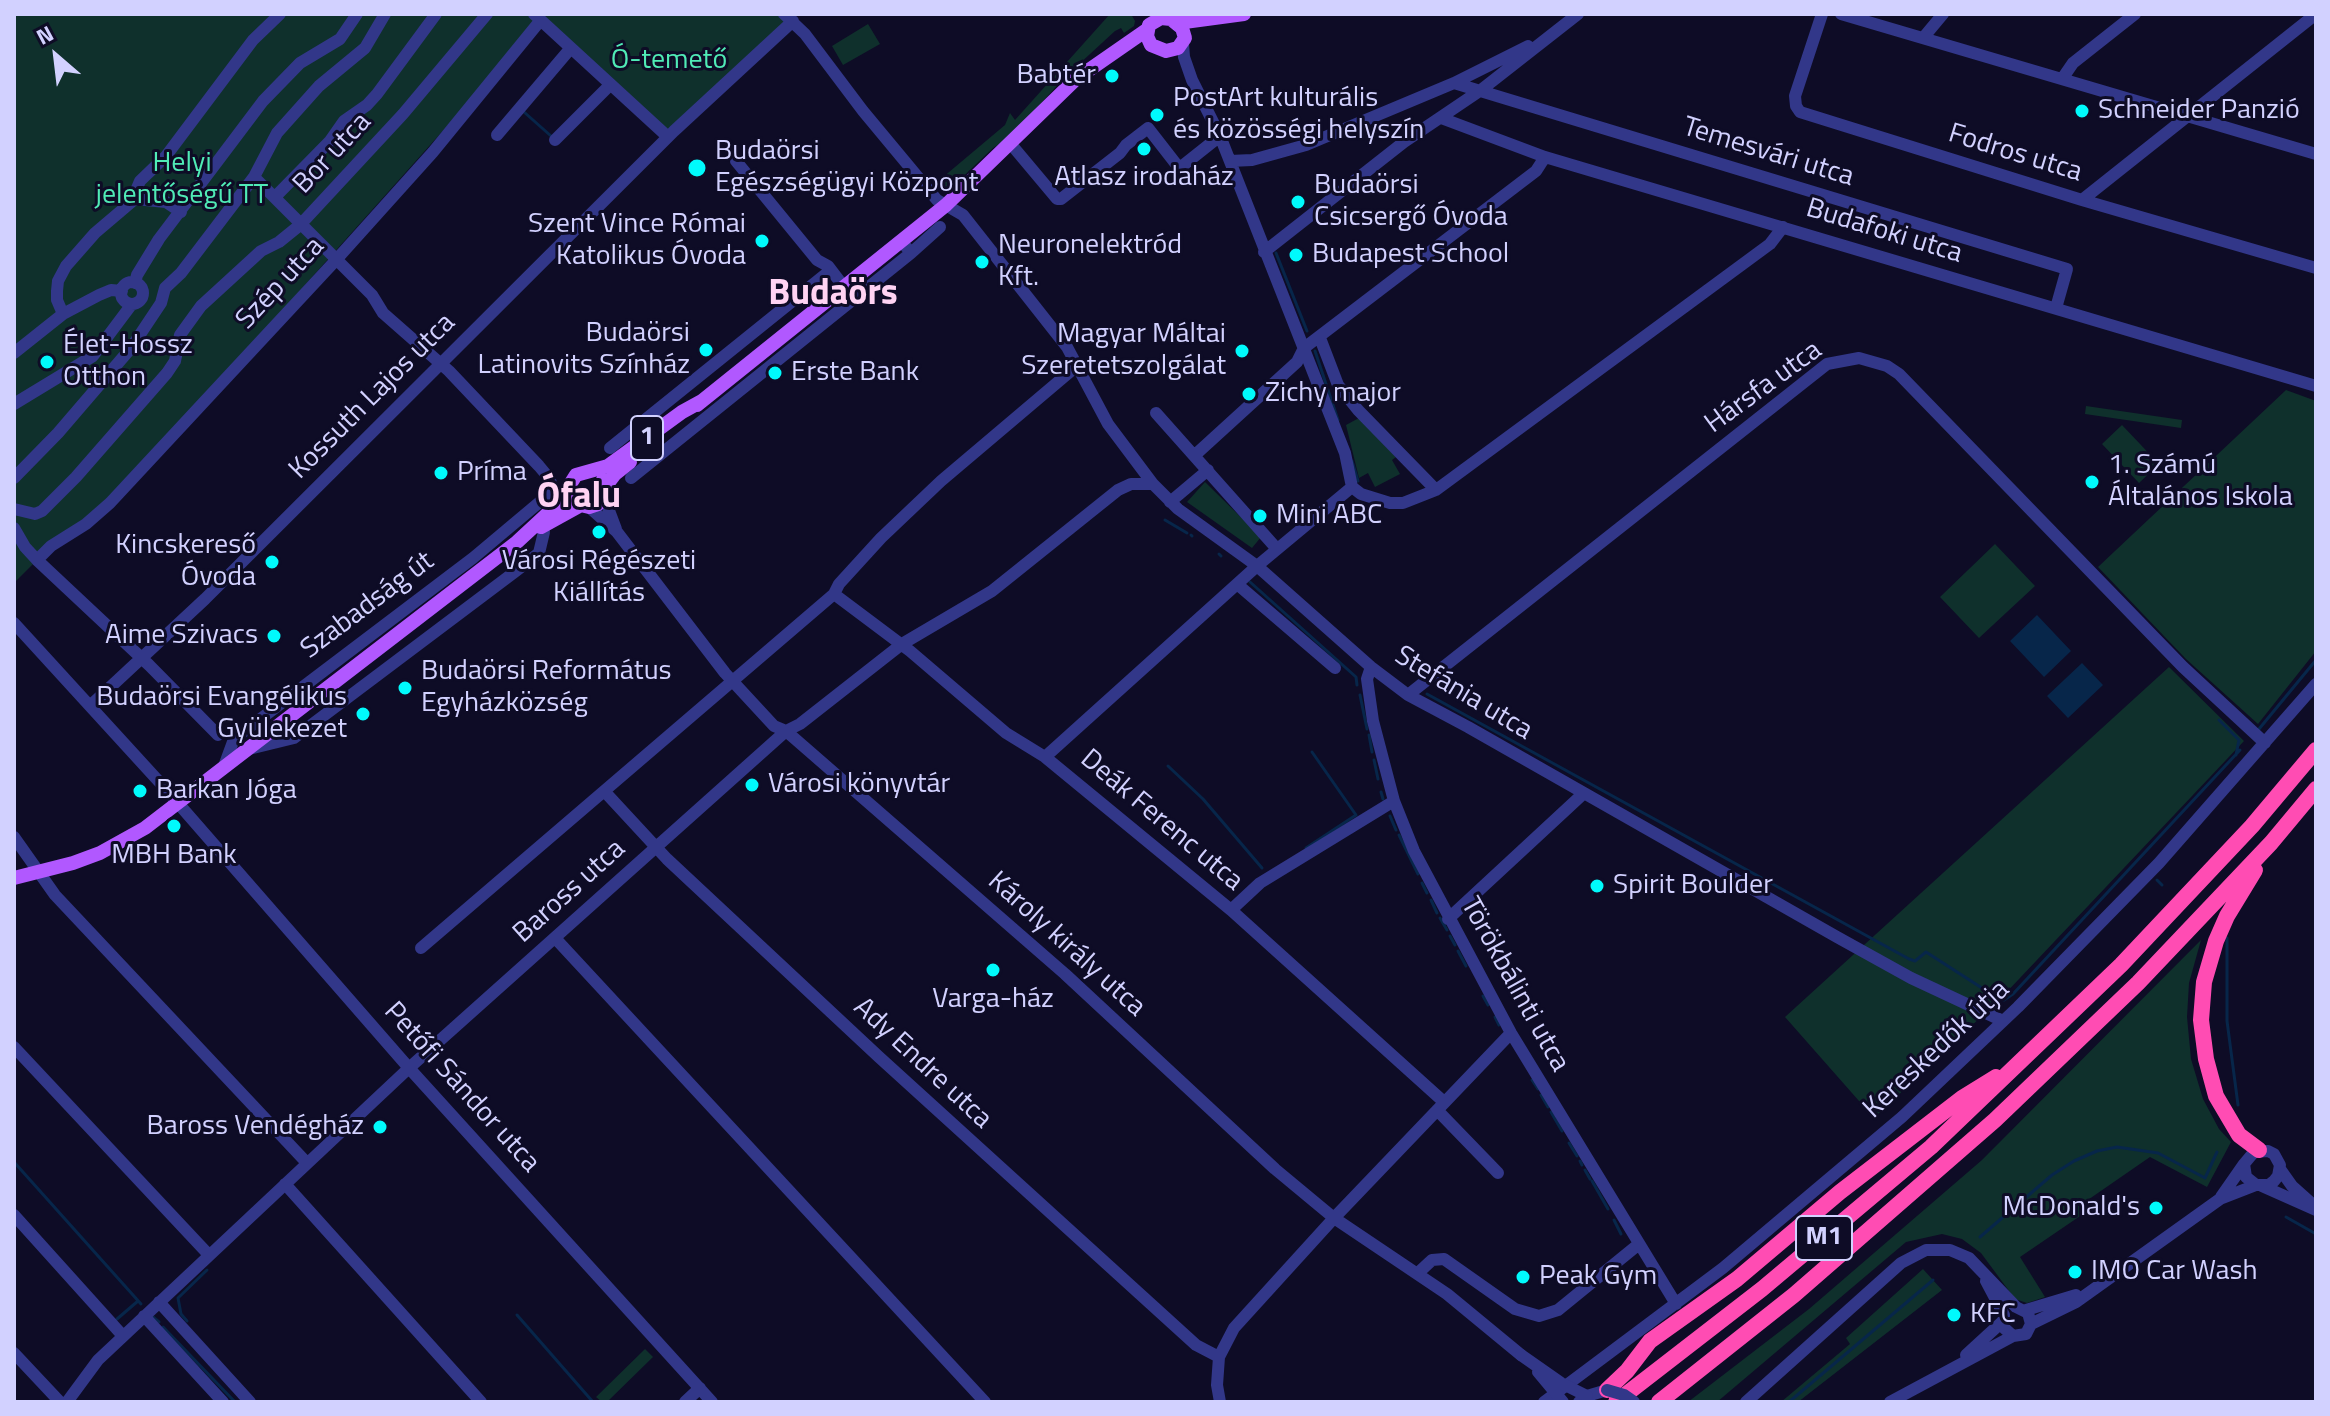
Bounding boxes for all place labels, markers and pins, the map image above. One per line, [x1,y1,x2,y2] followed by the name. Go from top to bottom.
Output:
[1016,59,1096,93] place label: Babtér
[1103,67,1121,85] marker: Babtér
[1173,82,1424,148] place label: PostArt kulturális és közösségi helyszín
[2098,94,2300,128] place label: Schneider Panzió
[2073,102,2091,120] marker: Schneider Panzió
[1148,106,1166,124] marker: PostArt kulturális és közösségi helyszín
[715,135,978,201] place label: Budaörsi Egészségügyi Központ
[1135,140,1153,158] marker: Atlasz irodaház
[686,157,708,179] marker: Budaörsi Egészségügyi Központ
[1054,161,1234,195] place label: Atlasz irodaház
[1314,169,1508,235] place label: Budaörsi Csicsergő Óvoda
[1289,193,1307,211] marker: Budaörsi Csicsergő Óvoda
[528,208,746,274] place label: Szent Vince Római Katolikus Óvoda
[998,229,1182,295] place label: Neuronelektród Kft.
[753,232,771,250] marker: Szent Vince Római Katolikus Óvoda
[1312,238,1509,272] place label: Budapest School
[1287,246,1305,264] marker: Budapest School
[973,253,991,271] marker: Neuronelektród Kft.
[478,317,690,383] place label: Budaörsi Latinovits Színház
[1021,318,1226,384] place label: Magyar Máltai Szeretetszolgálat
[63,329,193,395] place label: Élet-Hossz Otthon
[697,341,715,359] marker: Budaörsi Latinovits Színház
[1233,342,1251,360] marker: Magyar Máltai Szeretetszolgálat
[38,353,56,371] marker: Élet-Hossz Otthon
[791,356,919,390] place label: Erste Bank
[766,364,784,382] marker: Erste Bank
[1265,377,1401,411] place label: Zichy major
[1240,385,1258,403] marker: Zichy major
[2108,449,2293,515] place label: 1. Számú Általános Iskola
[457,456,527,490] place label: Príma
[432,464,450,482] marker: Príma
[2083,473,2101,491] marker: 1. Számú Általános Iskola
[1276,499,1382,533] place label: Mini ABC
[1251,507,1269,525] marker: Mini ABC
[590,523,608,541] marker: Városi Régészeti Kiállítás
[115,529,256,595] place label: Kincskereső Óvoda
[502,545,696,611] place label: Városi Régészeti Kiállítás
[263,553,281,571] marker: Kincskereső Óvoda
[105,619,258,653] place label: Aime Szivacs
[265,627,283,645] marker: Aime Szivacs
[421,655,672,721] place label: Budaörsi Református Egyházközség
[396,679,414,697] marker: Budaörsi Református Egyházközség
[96,681,347,747] place label: Budaörsi Evangélikus Gyülekezet
[354,705,372,723] marker: Budaörsi Evangélikus Gyülekezet
[768,768,950,802] place label: Városi könyvtár
[156,774,297,808] place label: Barkan Jóga
[743,776,761,794] marker: Városi könyvtár
[131,782,149,800] marker: Barkan Jóga
[165,817,183,835] marker: MBH Bank
[111,839,237,873] place label: MBH Bank
[1613,869,1773,903] place label: Spirit Boulder
[1588,877,1606,895] marker: Spirit Boulder
[984,961,1002,979] marker: Varga-ház
[932,983,1054,1017] place label: Varga-ház
[147,1110,364,1144] place label: Baross Vendégház
[371,1118,389,1136] marker: Baross Vendégház
[2003,1191,2140,1225] place label: McDonald's
[2147,1199,2165,1217] marker: McDonald's
[2091,1255,2258,1289] place label: IMO Car Wash
[1539,1260,1657,1294] place label: Peak Gym
[2066,1263,2084,1281] marker: IMO Car Wash
[1514,1268,1532,1286] marker: Peak Gym
[1970,1298,2016,1332] place label: KFC
[1945,1306,1963,1324] marker: KFC

